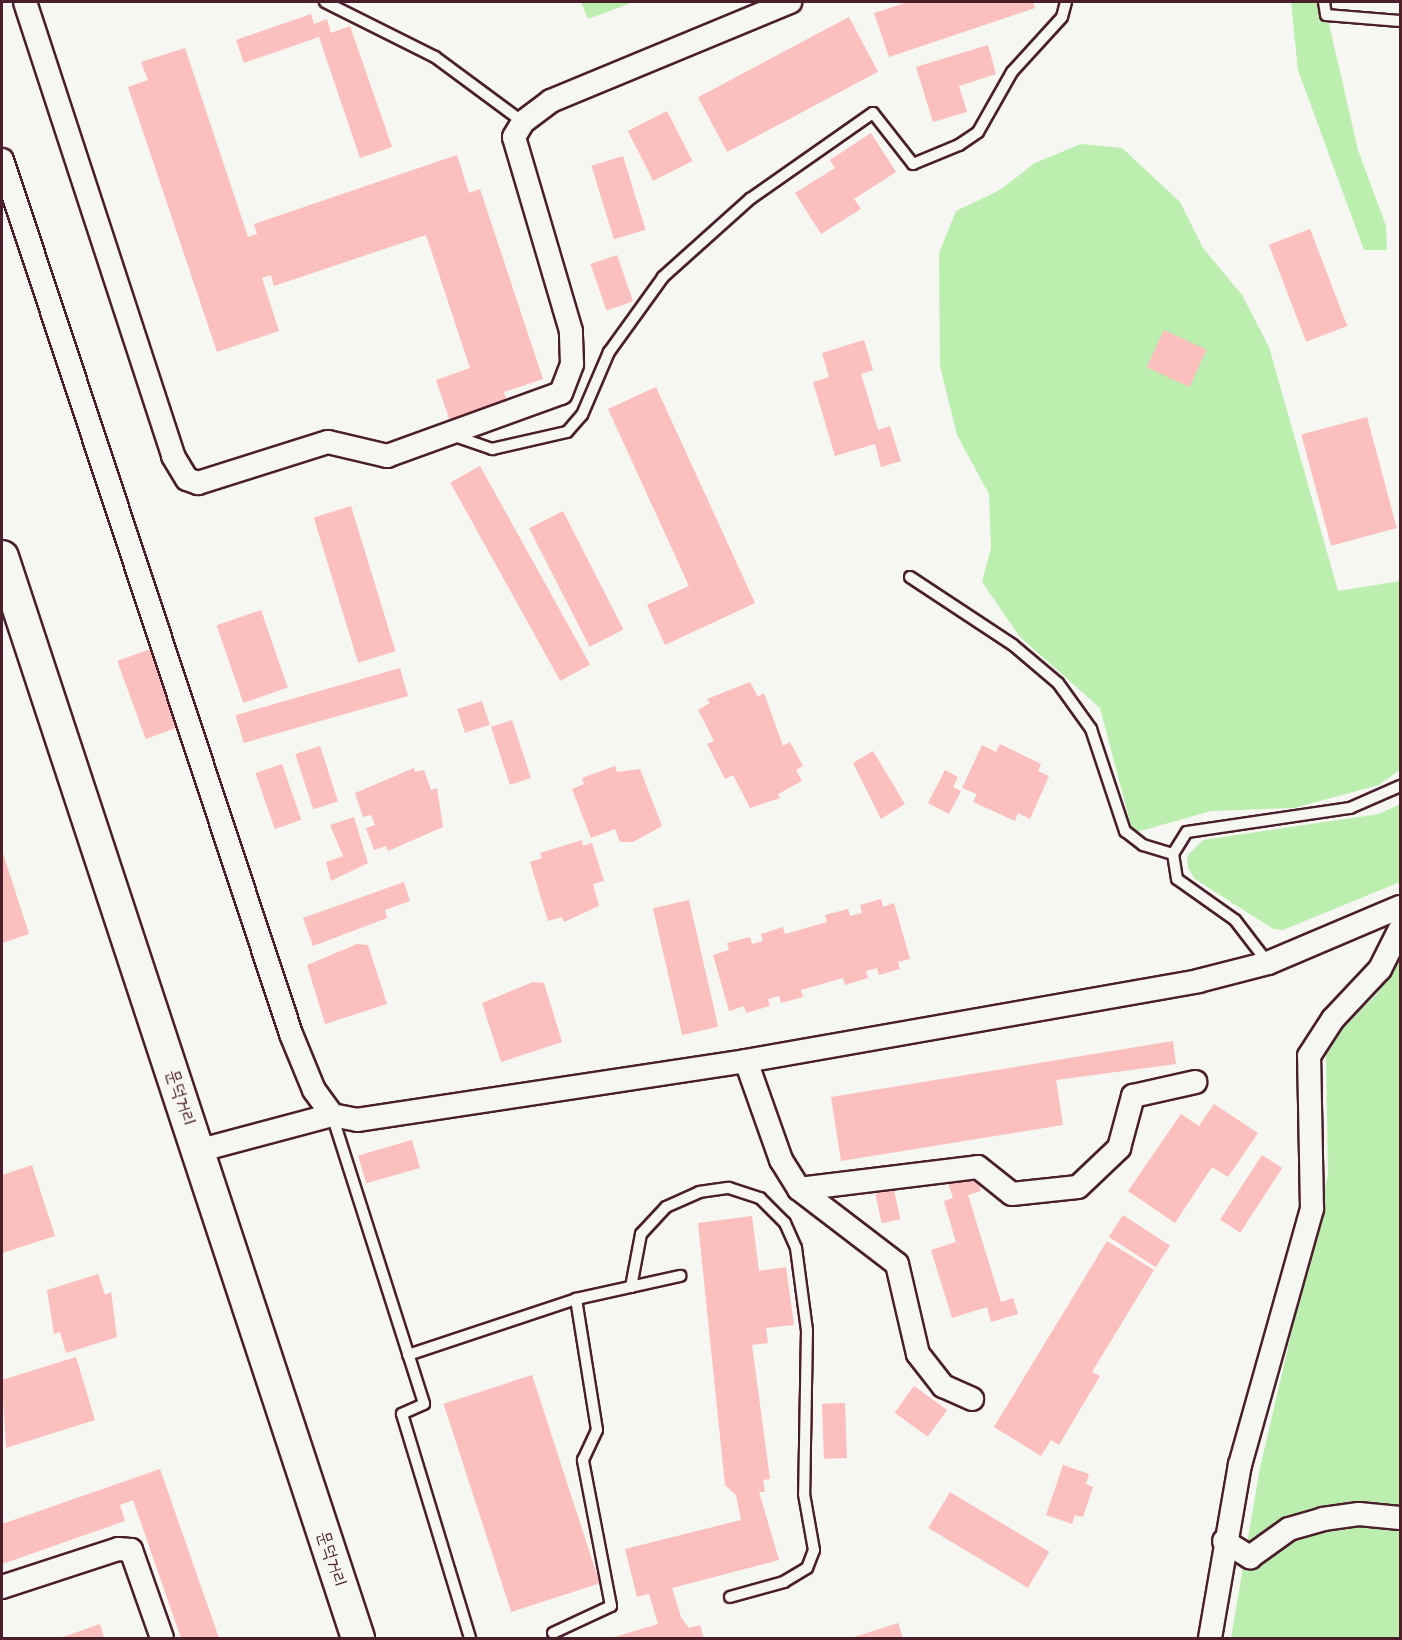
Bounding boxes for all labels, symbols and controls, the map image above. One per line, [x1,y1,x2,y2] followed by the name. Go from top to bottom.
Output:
[161,1067,199,1129] street label: 문덕거리
[312,1528,350,1590] street label: 문덕거리

